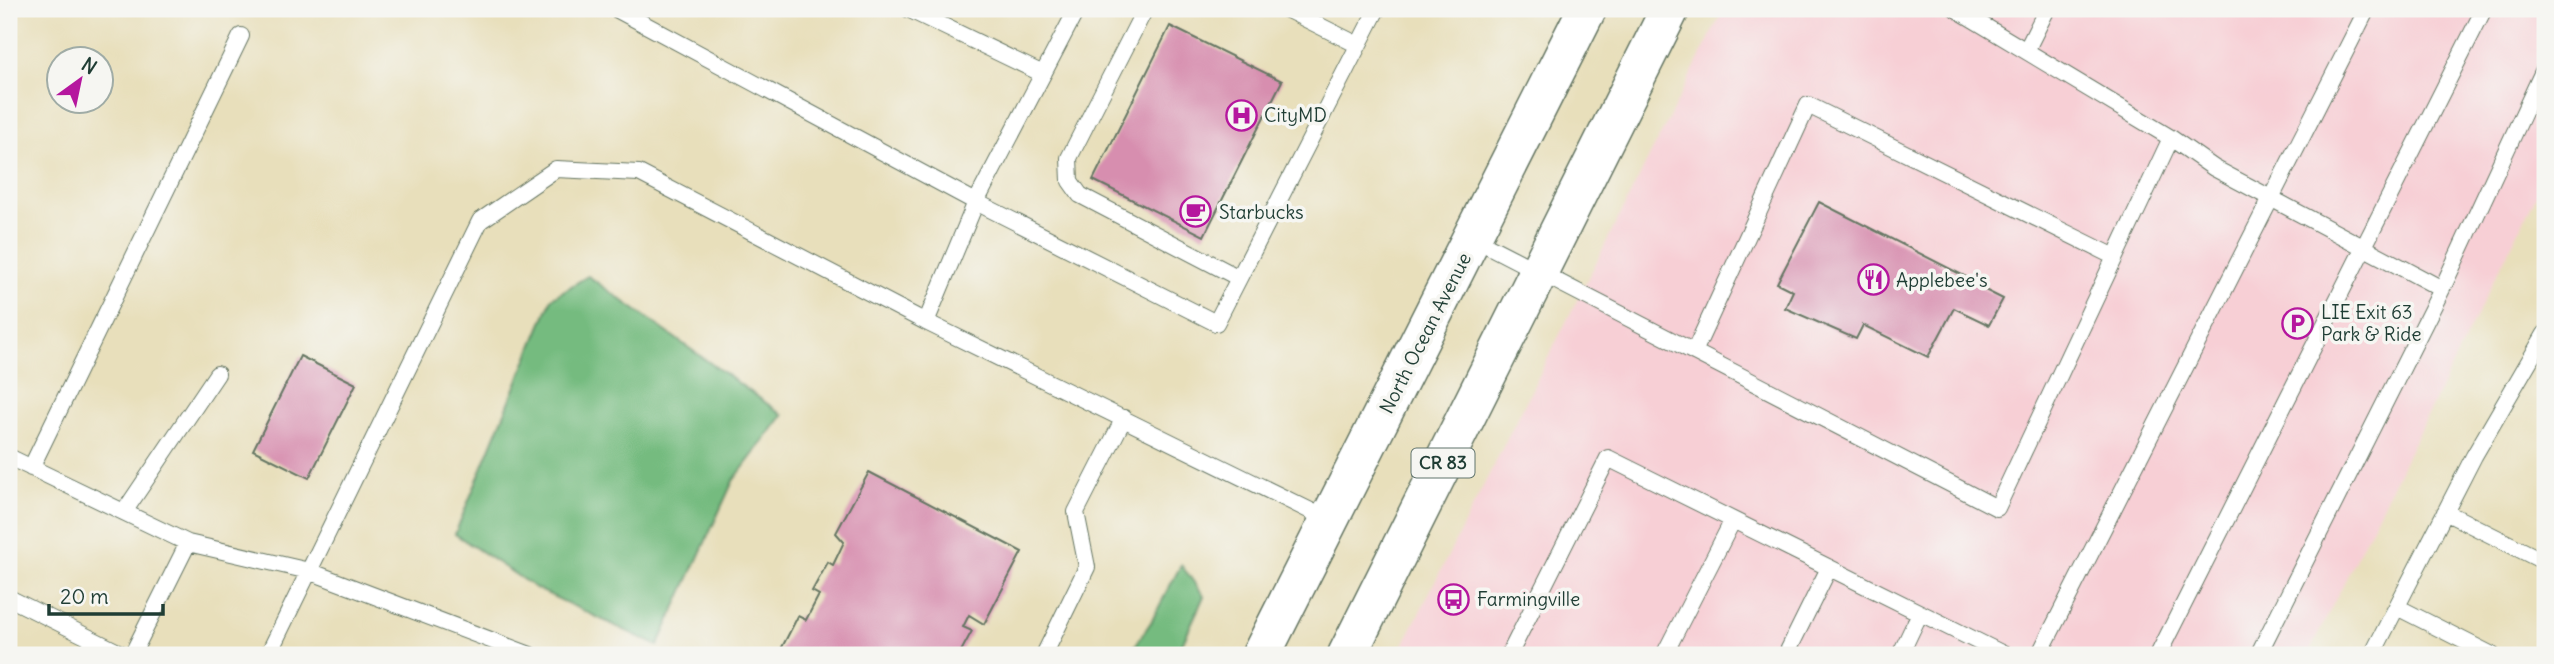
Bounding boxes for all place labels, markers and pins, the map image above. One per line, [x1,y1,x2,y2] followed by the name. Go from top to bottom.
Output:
[1224,98,1258,132] hospital icon: CityMD
[1264,103,1327,127] place label: CityMD
[1179,195,1213,229] cafe icon: Starbucks
[1219,200,1304,224] place label: Starbucks
[1856,263,1890,297] restaurant icon: Applebee's
[1896,268,1988,292] place label: Applebee's
[2321,300,2422,346] place label: LIE Exit 63 Park & Ride
[2281,306,2315,340] parking icon: LIE Exit 63 Park & Ride
[1437,582,1471,616] bus stop icon: Farmingville
[1477,587,1580,611] place label: Farmingville

